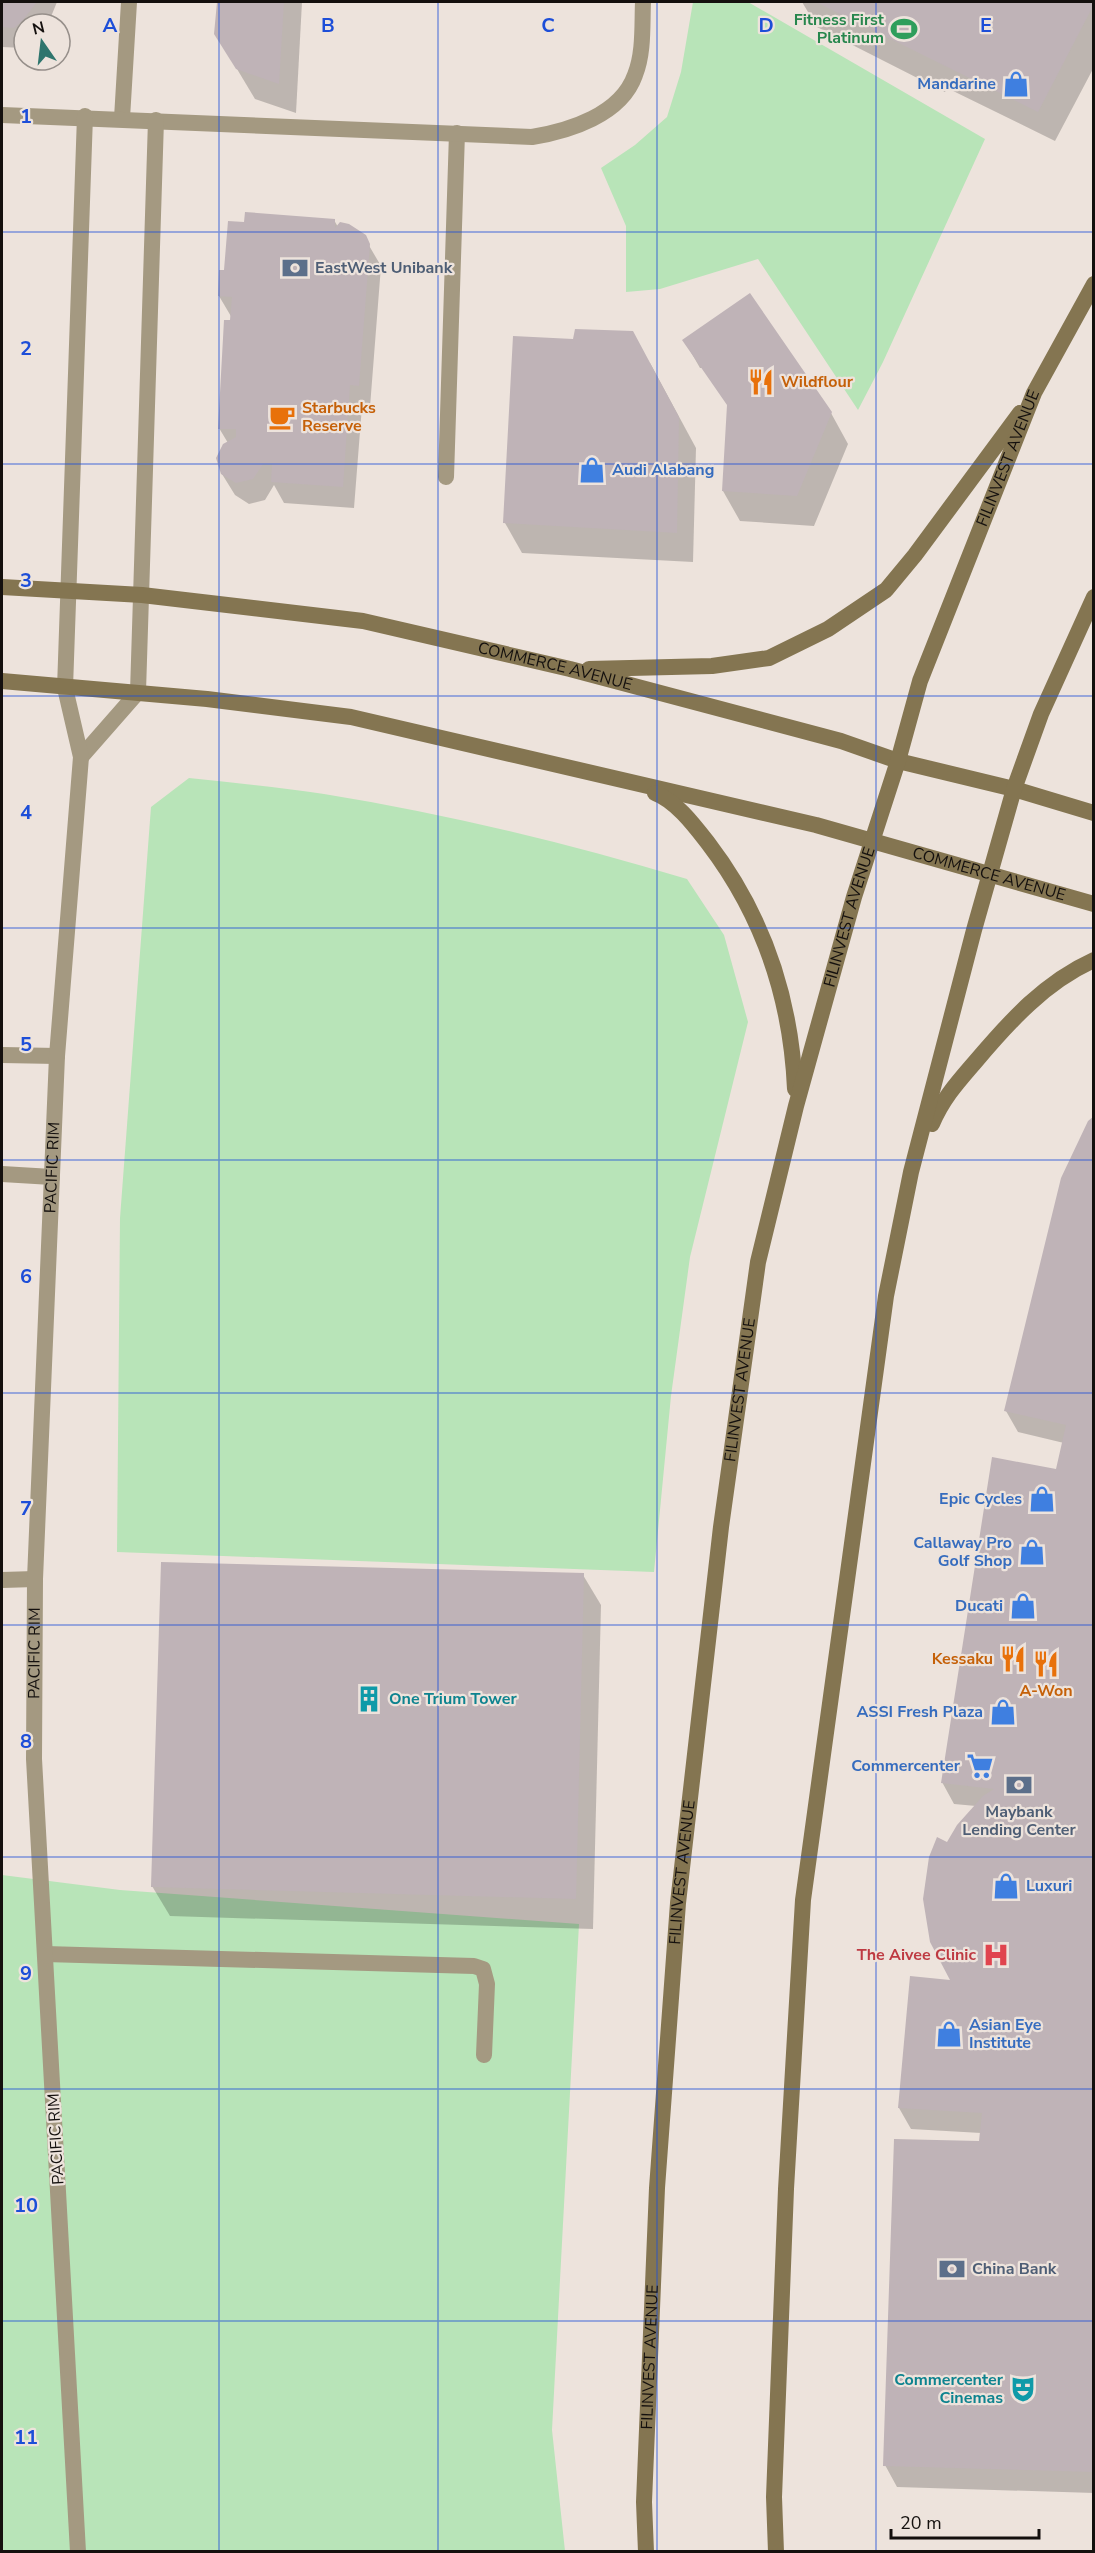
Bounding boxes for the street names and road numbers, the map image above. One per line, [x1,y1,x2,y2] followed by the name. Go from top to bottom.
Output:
[971,387,1045,530] street label: FILINVEST AVENUE
[476,637,635,696] street label: COMMERCE AVENUE
[910,842,1068,906] street label: COMMERCE AVENUE
[819,844,880,990] street label: FILINVEST AVENUE
[39,1121,65,1214] street label: PACIFIC RIM
[719,1316,761,1463] street label: FILINVEST AVENUE
[23,1607,46,1699] street label: PACIFIC RIM
[664,1799,701,1945] street label: FILINVEST AVENUE
[43,2093,69,2185] street label: PACIFIC RIM
[636,2284,664,2430] street label: FILINVEST AVENUE

